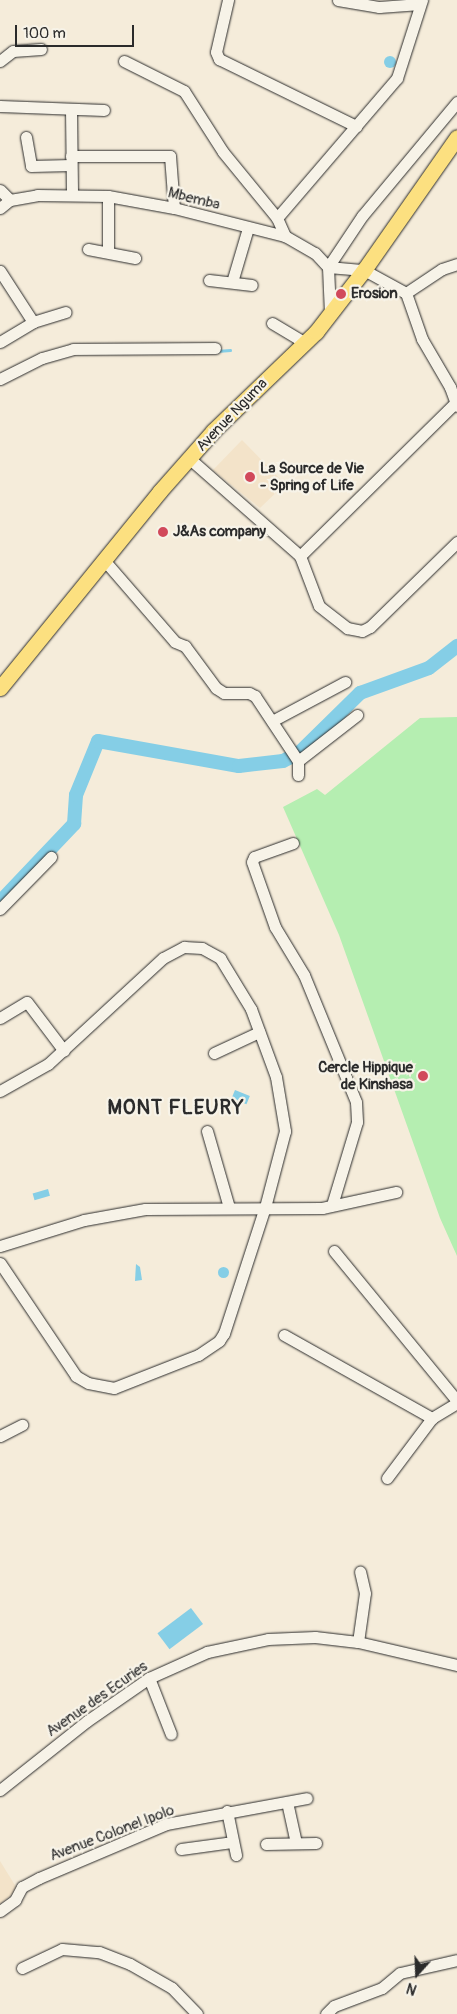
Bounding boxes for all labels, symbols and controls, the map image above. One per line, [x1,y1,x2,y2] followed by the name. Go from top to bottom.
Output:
[18,15,136,47] scale bar
[23,24,66,43] text: 100 m
[166,184,222,214] street label: Mbemba
[351,285,398,303] place label: Erosion
[335,288,347,300] marker: Erosion
[193,375,271,455] street label: Avenue Nguma
[260,459,364,494] place label: La Source de Vie - Spring of Life
[244,471,256,483] marker: La Source de Vie - Spring of Life
[173,523,266,541] place label: J&As company
[157,526,169,538] marker: J&As company
[318,1058,413,1093] place label: Cercle Hippique de Kinshasa
[417,1070,429,1082] marker: Cercle Hippique de Kinshasa
[106,1095,246,1119] district label: MONT FLEURY
[43,1657,151,1741] street label: Avenue des Ecuries
[47,1801,177,1865] street label: Avenue Colonel Ipolo
[392,1949,442,1999] north arrow
[404,1979,419,1998] text: N

